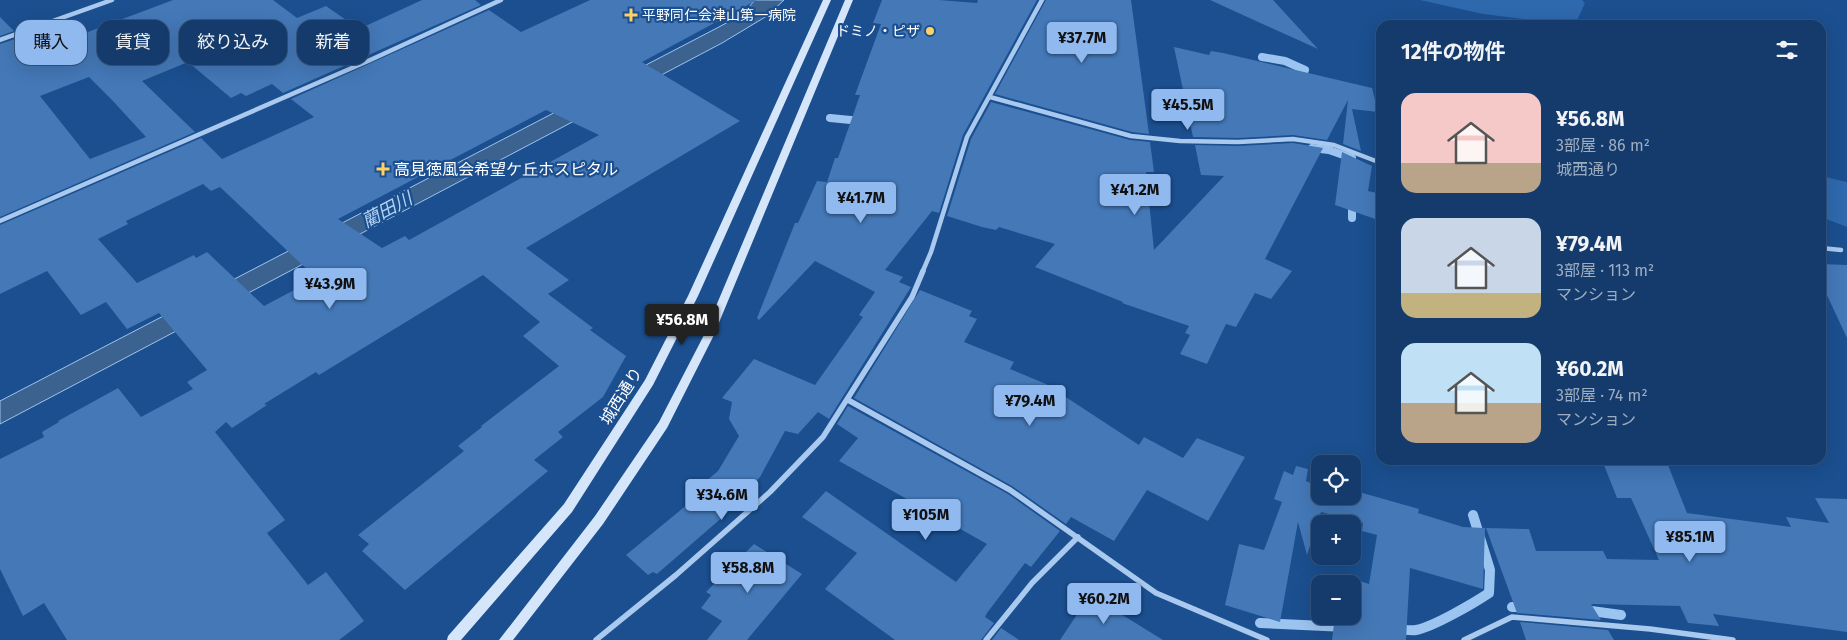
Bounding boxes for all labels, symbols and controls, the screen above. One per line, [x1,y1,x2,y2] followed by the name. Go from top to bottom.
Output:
[642,7,796,24] place label: 平野同仁会津山第一病院
[624,8,638,22] marker: 平野同仁会津山第一病院
[15,20,87,65] chip: 購入
[97,20,169,65] chip: 賃貸
[179,20,287,65] chip: 絞り込み
[297,20,369,65] chip: 新着
[1041,22,1123,64] pin: ¥37.7M
[836,23,920,40] place label: ドミノ・ピザ
[924,25,936,37] marker: ドミノ・ピザ
[1058,28,1106,47] text: ¥37.7M
[1773,36,1801,64] icon: filters
[1401,39,1506,65] text: 12件の物件
[1147,88,1229,131] pin: ¥45.5M
[1162,95,1214,114] text: ¥45.5M
[1556,106,1625,132] text: ¥56.8M
[1441,113,1501,173] icon: home
[1556,136,1650,155] text: 3部屋 · 86 m²
[394,160,618,179] place label: 高見徳風会希望ケ丘ホスピタル
[1556,160,1620,179] text: 城西通り
[376,162,390,176] marker: 高見徳風会希望ケ丘ホスピタル
[1094,174,1176,216] pin: ¥41.2M
[1111,180,1159,199] text: ¥41.2M
[820,182,902,224] pin: ¥41.7M
[358,187,418,232] water label: 藺田川
[837,188,885,207] text: ¥41.7M
[1556,231,1622,257] text: ¥79.4M
[1441,238,1501,298] icon: home
[1556,261,1654,280] text: 3部屋 · 113 m²
[289,268,371,310] pin: ¥43.9M
[305,274,355,293] text: ¥43.9M
[1556,285,1636,304] text: マンション
[641,304,723,346] pin: ¥56.8M
[656,310,708,329] text: ¥56.8M
[1556,356,1624,382] text: ¥60.2M
[1441,363,1501,423] icon: home
[596,364,646,428] street label: 城西通り
[989,384,1071,427] pin: ¥79.4M
[1556,386,1648,405] text: 3部屋 · 74 m²
[1005,391,1055,410] text: ¥79.4M
[1556,410,1636,429] text: マンション
[1311,455,1361,625] map controls
[1311,455,1361,505] button: locate
[681,478,763,521] pin: ¥34.6M
[696,485,748,504] text: ¥34.6M
[891,498,961,541] pin: ¥105M
[903,505,949,524] text: ¥105M
[1311,515,1361,565] button: +
[1649,520,1731,563] pin: ¥85.1M
[1665,527,1715,546] text: ¥85.1M
[707,552,789,594] pin: ¥58.8M
[722,558,774,577] text: ¥58.8M
[1311,575,1361,625] button: −
[1063,582,1145,625] pin: ¥60.2M
[1078,589,1130,608] text: ¥60.2M

